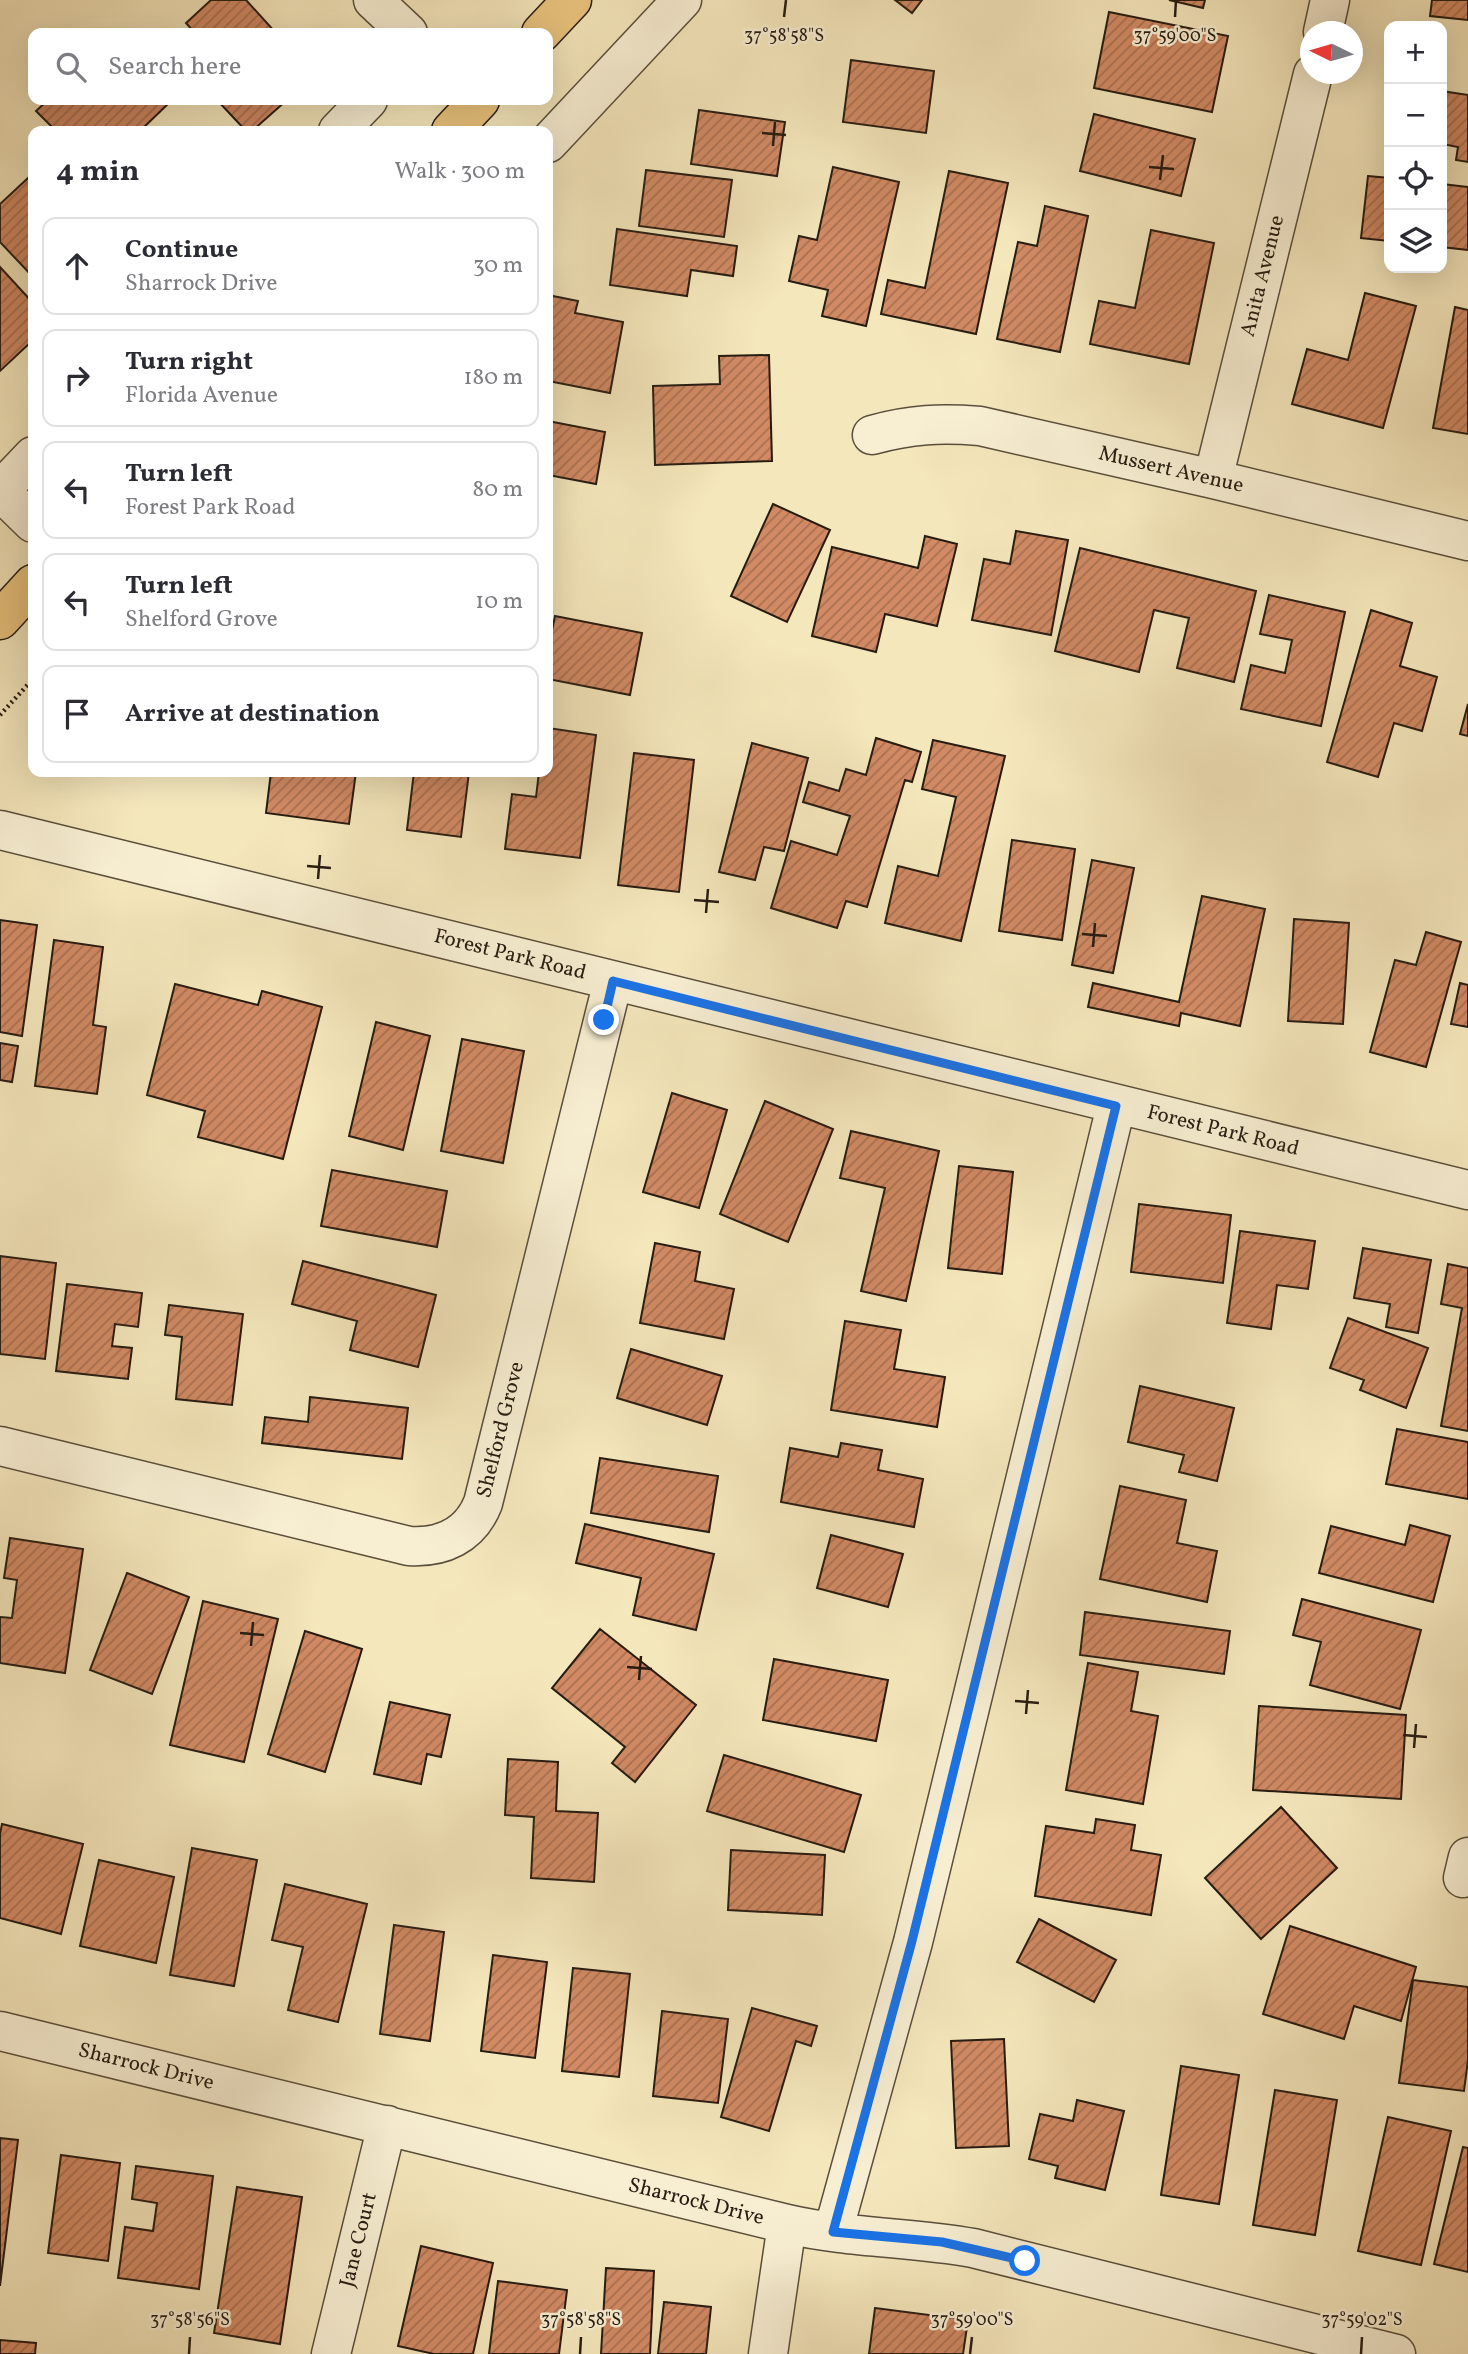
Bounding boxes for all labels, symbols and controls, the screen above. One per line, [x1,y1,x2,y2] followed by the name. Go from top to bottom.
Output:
[1300,21,1363,84] north arrow
[1384,21,1447,273] map controls
[1384,21,1447,84] button: +
[744,24,824,49] text: 37°58'58"S
[1133,24,1217,49] text: 37°59'00"S
[28,28,553,105] search box
[52,48,90,86] icon: search
[108,49,241,85] text: Search here
[1384,84,1447,147] button: −
[1384,147,1447,210] button: locate
[56,151,140,193] text: 4 min
[395,156,525,188] text: Walk · 300 m
[1384,210,1447,273] button: layers
[1234,212,1292,340] street label: Anita Avenue
[125,232,238,268] text: Continue
[58,247,96,285] icon: ahead
[473,250,523,282] text: 30 m
[125,268,277,300] text: Sharrock Drive
[125,344,253,380] text: Turn right
[58,359,96,397] icon: right
[464,362,523,394] text: 180 m
[125,380,278,412] text: Florida Avenue
[1096,439,1246,501] street label: Mussert Avenue
[125,456,233,492] text: Turn left
[58,471,96,509] icon: left
[473,474,523,506] text: 80 m
[125,492,296,524] text: Forest Park Road
[125,568,233,604] text: Turn left
[58,583,96,621] icon: left
[475,586,523,618] text: 10 m
[125,604,278,636] text: Shelford Grove
[58,695,96,733] icon: arrive
[125,696,380,732] text: Arrive at destination
[431,922,589,988] street label: Forest Park Road
[588,1004,619,1035] route end
[1144,1098,1302,1164] street label: Forest Park Road
[470,1359,532,1501] street label: Shelford Grove
[75,2036,217,2098] street label: Sharrock Drive
[625,2171,767,2233] street label: Sharrock Drive
[333,2189,385,2291] street label: Jane Court
[1009,2245,1040,2276] route start
[150,2308,230,2333] text: 37°58'56"S
[541,2308,621,2333] text: 37°58'58"S
[930,2308,1014,2333] text: 37°59'00"S
[1321,2308,1403,2333] text: 37°59'02"S

